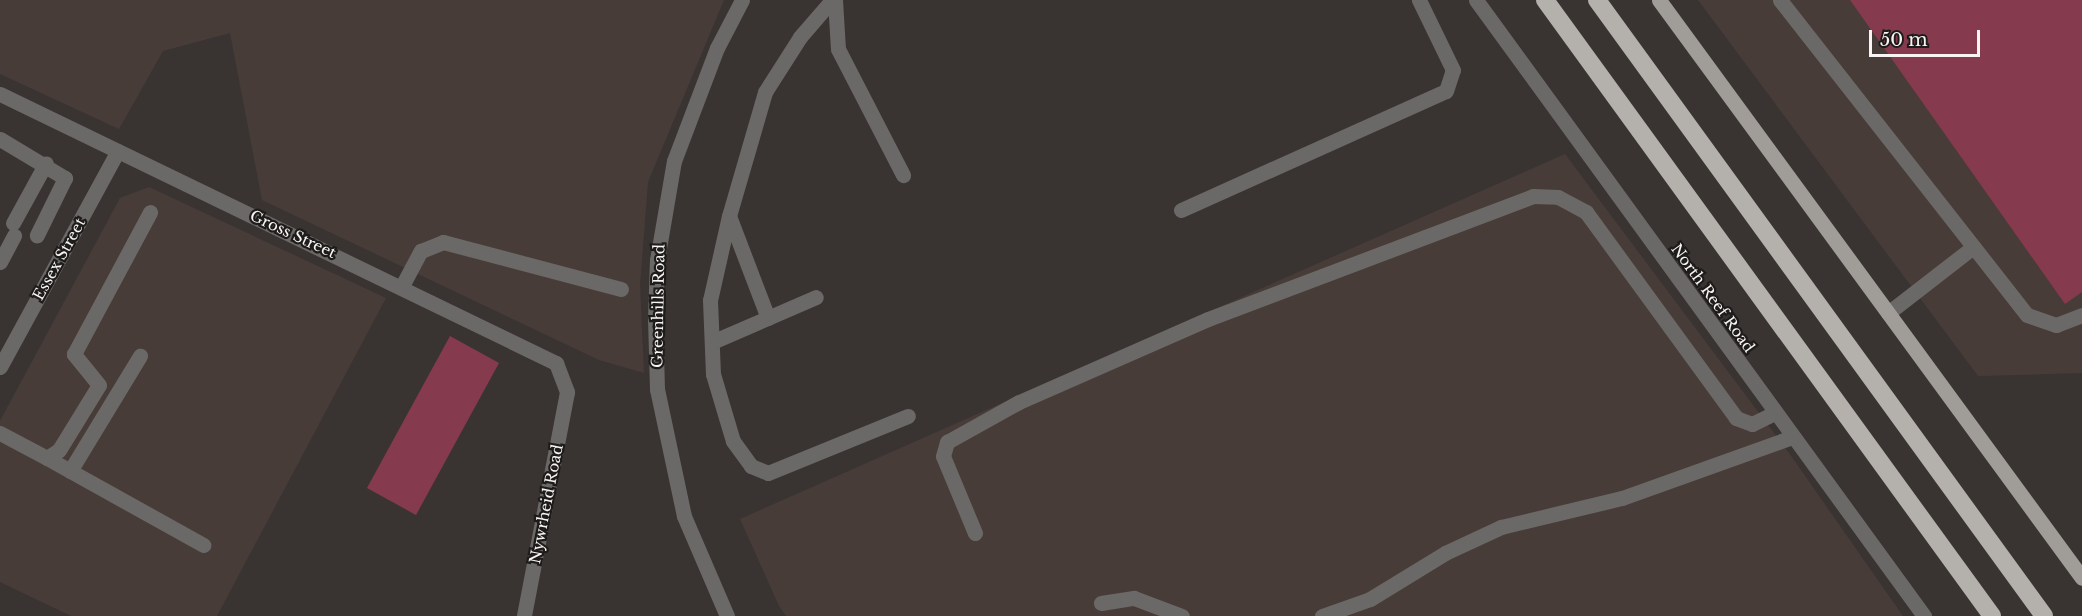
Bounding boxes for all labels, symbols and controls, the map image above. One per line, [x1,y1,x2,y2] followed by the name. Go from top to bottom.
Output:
[1872,18,1983,56] scale bar
[1880,29,1928,51] text: 50 m
[247,206,339,262] street label: Gross Street
[29,215,89,303] street label: Essex Street
[1668,240,1758,356] street label: North Reef Road
[648,244,668,368] street label: Greenhills Road
[526,443,566,565] street label: Nywrheid Road

